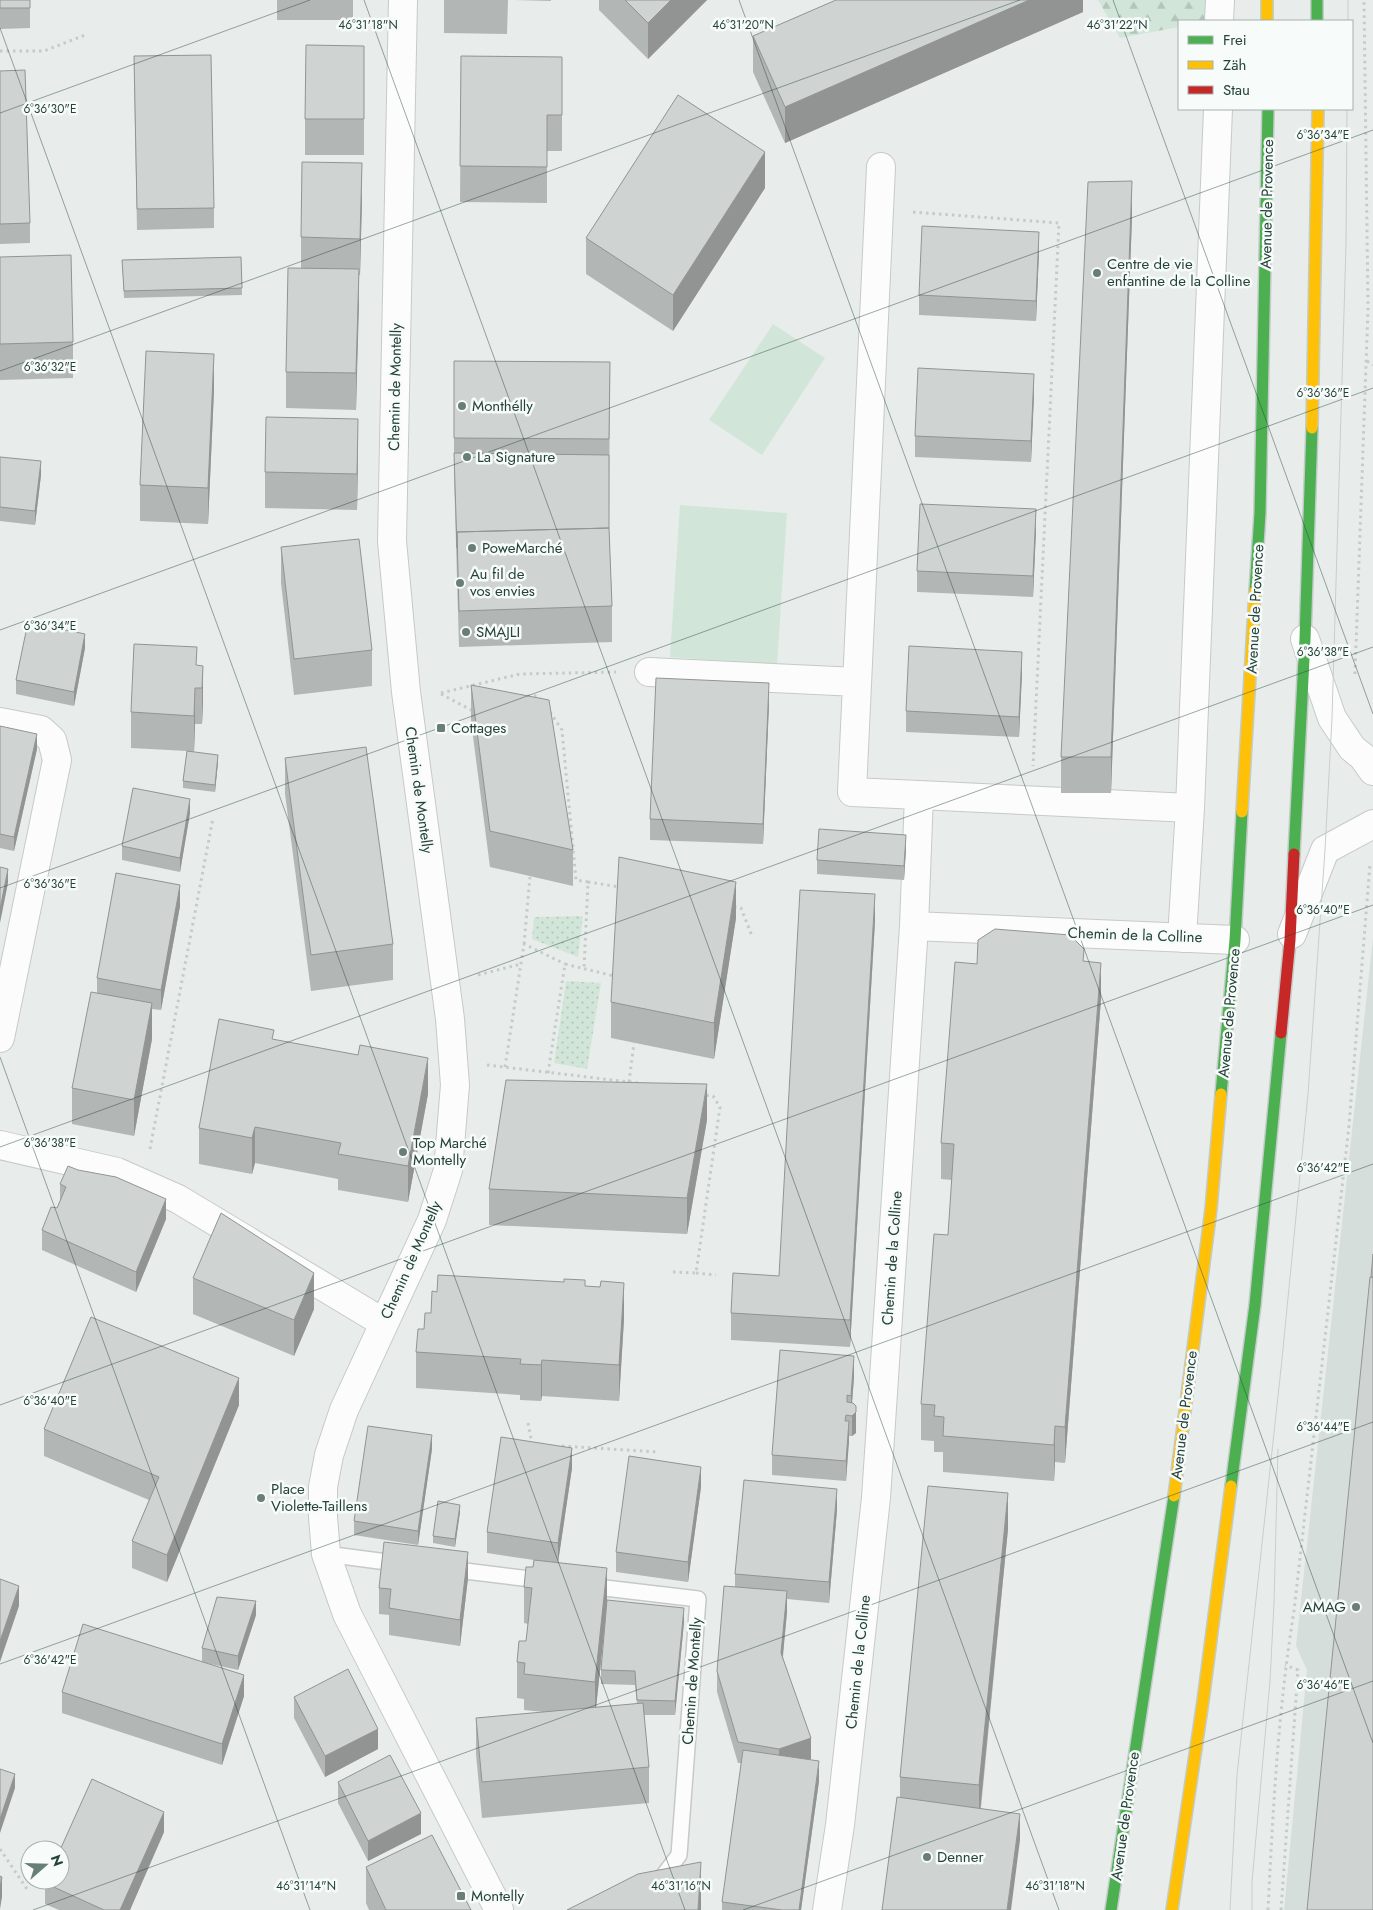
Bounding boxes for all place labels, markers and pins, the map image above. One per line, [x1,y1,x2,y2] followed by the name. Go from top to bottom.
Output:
[1107,253,1251,292] place label: Centre de vie enfantine de la Colline
[1091,267,1103,279] marker: Centre de vie enfantine de la Colline
[472,395,533,417] place label: Monthélly
[456,400,468,412] marker: Monthélly
[477,446,556,468] place label: La Signature
[461,451,473,463] marker: La Signature
[482,537,563,559] place label: PoweMarché
[466,542,478,554] marker: PoweMarché
[470,563,535,602] place label: Au fil de vos envies
[454,577,466,589] marker: Au fil de vos envies
[476,621,520,643] place label: SMAJLI
[460,626,472,638] marker: SMAJLI
[451,717,506,739] place label: Cottages
[435,722,447,734] marker: Cottages
[413,1132,487,1171] place label: Top Marché Montelly
[397,1146,409,1158] marker: Top Marché Montelly
[271,1478,367,1517] place label: Place Violette-Taillens
[255,1492,267,1504] marker: Place Violette-Taillens
[1303,1596,1346,1618] place label: AMAG
[1350,1601,1362,1613] marker: AMAG
[937,1846,984,1868] place label: Denner
[921,1851,933,1863] marker: Denner
[471,1885,524,1907] place label: Montelly
[455,1890,467,1902] marker: Montelly

